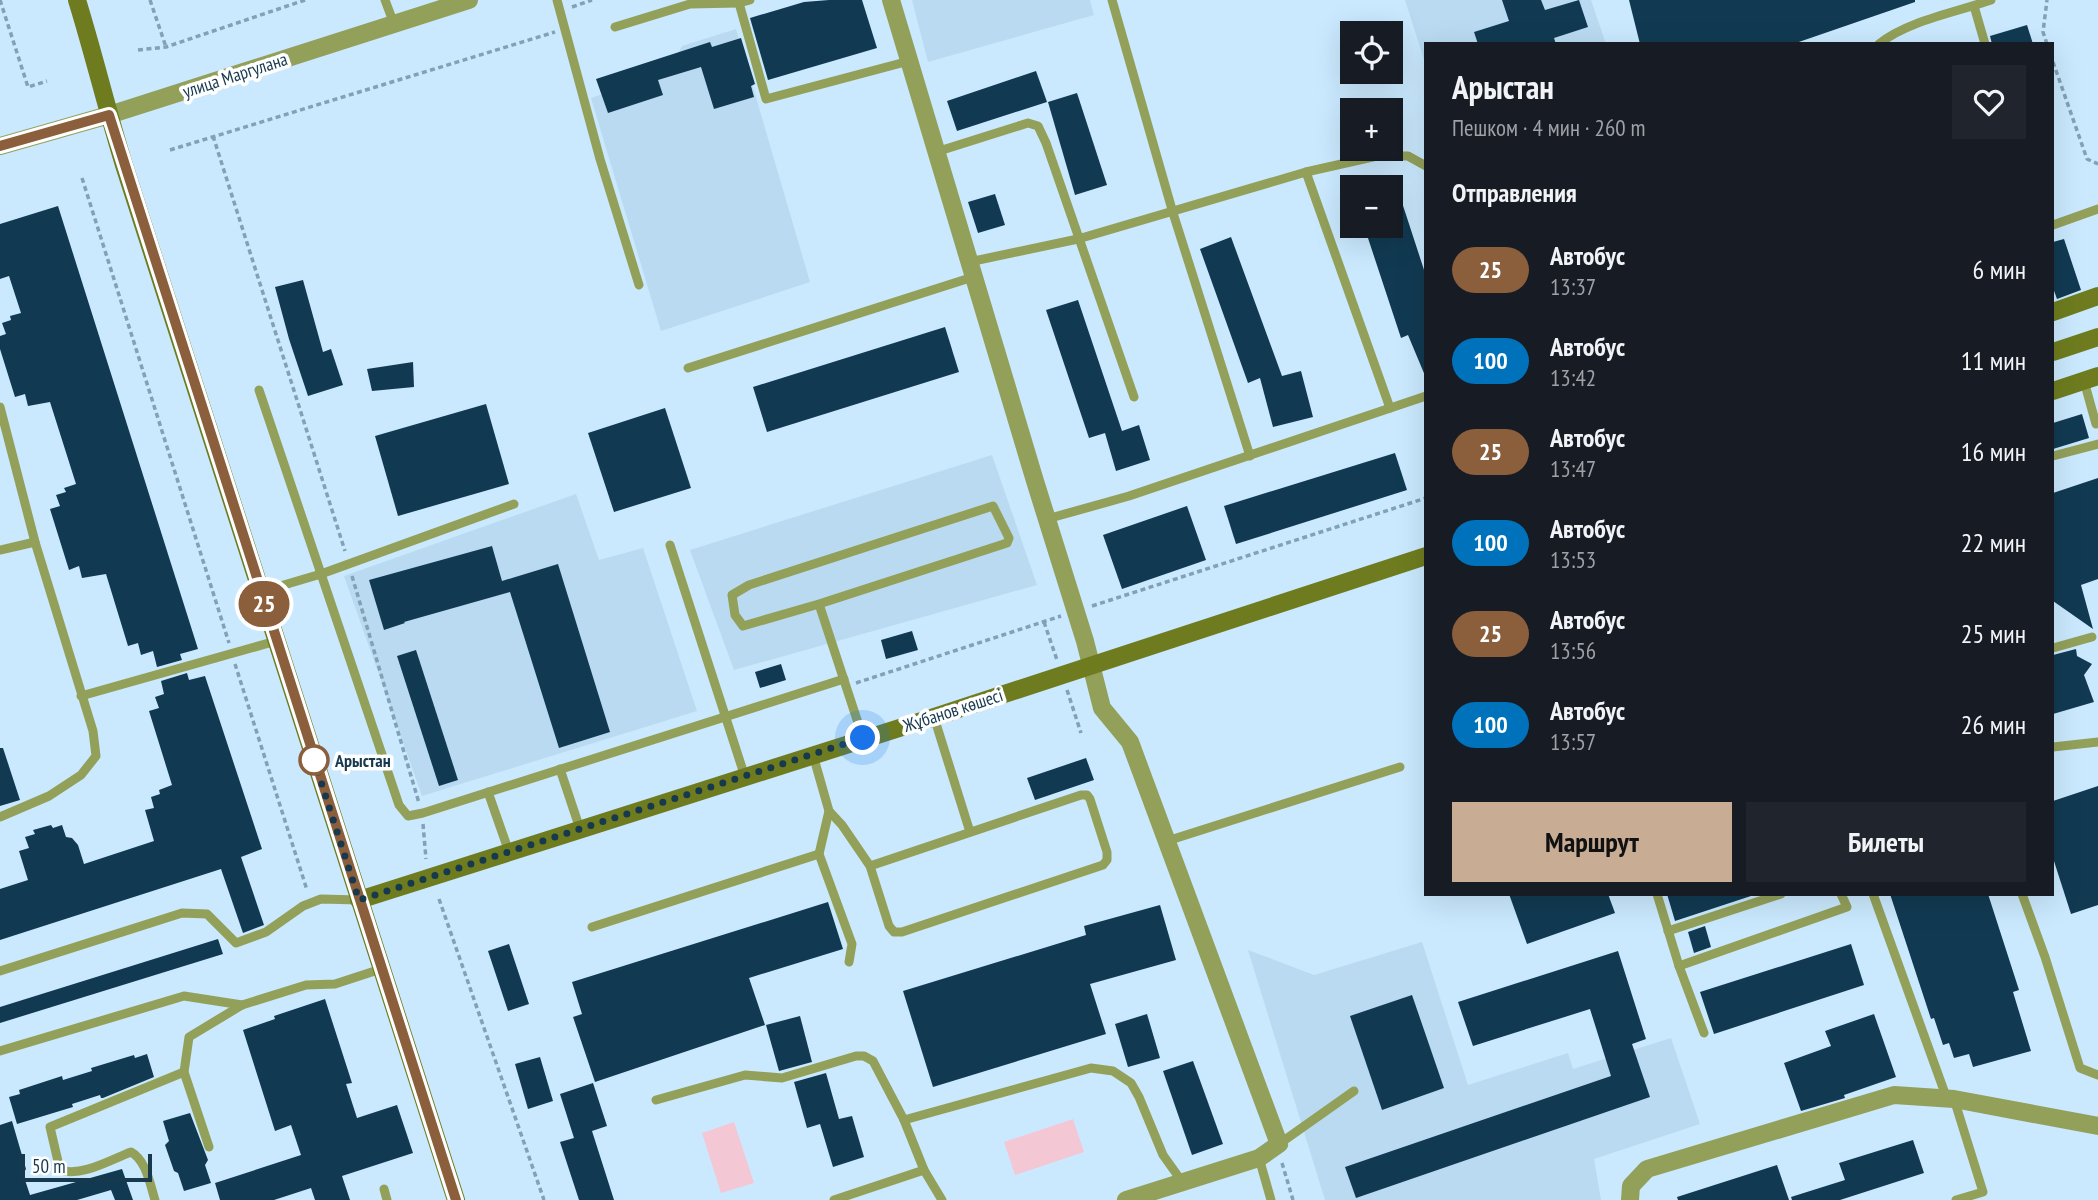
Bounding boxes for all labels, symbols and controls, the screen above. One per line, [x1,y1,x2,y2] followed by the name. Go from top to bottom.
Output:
[1340,21,1403,238] map controls
[1340,21,1403,84] button: locate
[180,47,290,103] street label: улица Маргулана
[1452,65,1554,108] text: Арыстан
[1952,65,2026,139] button: heart
[1340,98,1403,161] button: +
[1452,113,1645,142] text: Пешком · 4 мин · 260 m
[1340,175,1403,238] button: −
[1452,176,1577,209] text: Отправления
[1550,239,1625,272] text: Автобус
[1973,253,2026,286] text: 6 мин
[1479,254,1502,285] text: 25
[1550,272,1596,301] text: 13:37
[1550,330,1625,363] text: Автобус
[1961,344,2026,377] text: 11 мин
[1473,345,1508,376] text: 100
[1550,363,1596,392] text: 13:42
[1550,421,1625,454] text: Автобус
[1961,435,2026,468] text: 16 мин
[1479,436,1502,467] text: 25
[1550,454,1596,483] text: 13:47
[1550,512,1625,545] text: Автобус
[1961,526,2026,559] text: 22 мин
[1473,527,1508,558] text: 100
[1550,545,1596,574] text: 13:53
[232,581,296,627] line badge: 25
[253,588,275,619] text: 25
[1550,603,1625,636] text: Автобус
[1961,617,2026,650] text: 25 мин
[1479,618,1502,649] text: 25
[1550,636,1596,665] text: 13:56
[899,683,1006,737] street label: Жұбанов көшесі
[1550,694,1625,727] text: Автобус
[1961,708,2026,741] text: 26 мин
[1473,709,1508,740] text: 100
[845,720,880,755] your location
[1550,727,1596,756] text: 13:57
[299,745,329,775] marker: Арыстан
[334,749,391,772] place label: Арыстан
[1452,802,1732,882] button: Маршрут
[1746,802,2026,882] button: Билеты
[21,1151,152,1183] scale bar
[32,1154,66,1178] text: 50 m

